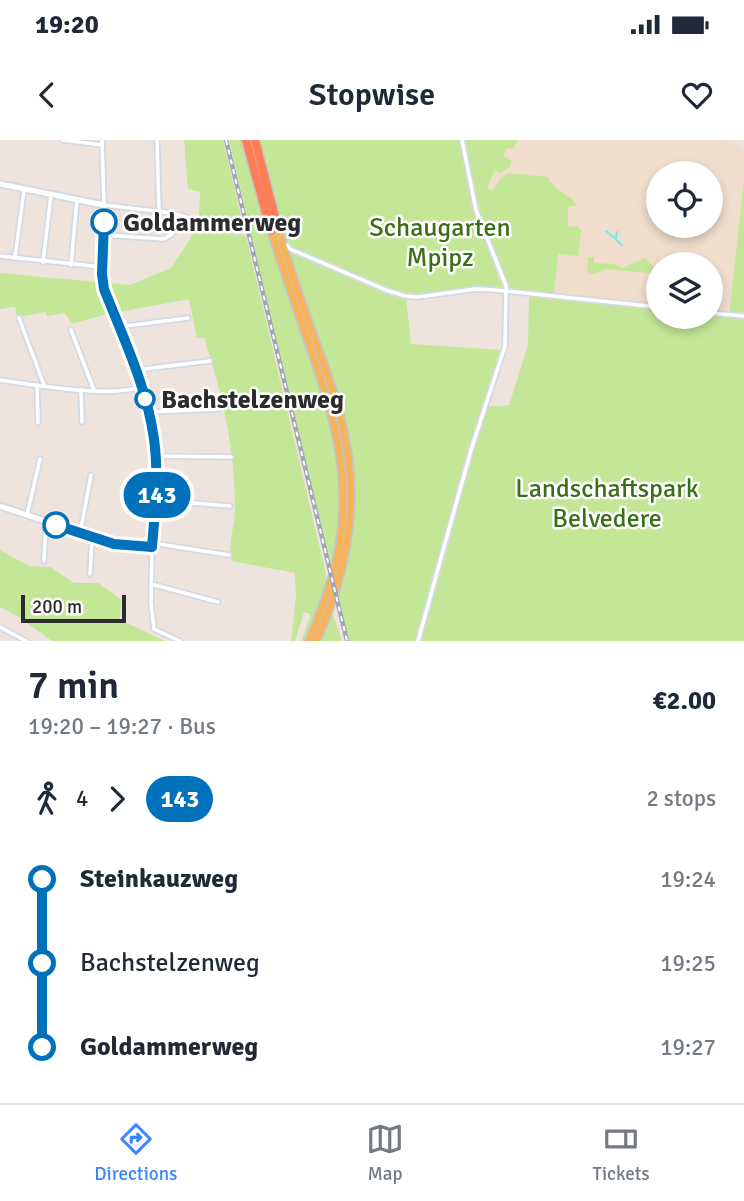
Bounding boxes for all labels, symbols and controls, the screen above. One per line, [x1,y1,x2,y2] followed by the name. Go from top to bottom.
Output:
[35,9,99,41] text: 19:20
[309,75,435,114] text: Stopwise
[28,76,66,114] icon: back
[678,76,716,114] icon: heart
[646,161,723,329] map controls
[646,161,723,238] button: locate
[123,207,301,239] place label: Goldammerweg
[91,209,117,235] marker: Goldammerweg
[369,212,511,274] park label: Schaugarten Mpipz
[646,252,723,329] button: layers
[161,384,344,416] place label: Bachstelzenweg
[135,389,155,409] marker: Bachstelzenweg
[117,472,197,518] line badge: 143
[515,473,699,535] park label: Landschaftspark Belvedere
[138,480,176,510] text: 143
[43,512,69,538] unlabelled marker
[21,592,126,624] scale bar
[32,595,82,619] text: 200 m
[28,662,119,709] text: 7 min
[652,685,716,717] text: €2.00
[28,712,216,741] text: 19:20 – 19:27 · Bus
[28,780,66,818] icon: walk
[98,780,136,818] icon: forward
[76,784,88,813] text: 4
[160,784,199,814] text: 143
[646,784,716,813] text: 2 stops
[80,863,238,895] text: Steinkauzweg
[660,865,716,894] text: 19:24
[80,947,260,979] text: Bachstelzenweg
[660,949,716,978] text: 19:25
[80,1031,258,1063] text: Goldammerweg
[660,1033,716,1062] text: 19:27
[94,1120,177,1186] tab: Directions
[366,1120,404,1186] tab: Map
[593,1120,650,1186] tab: Tickets

